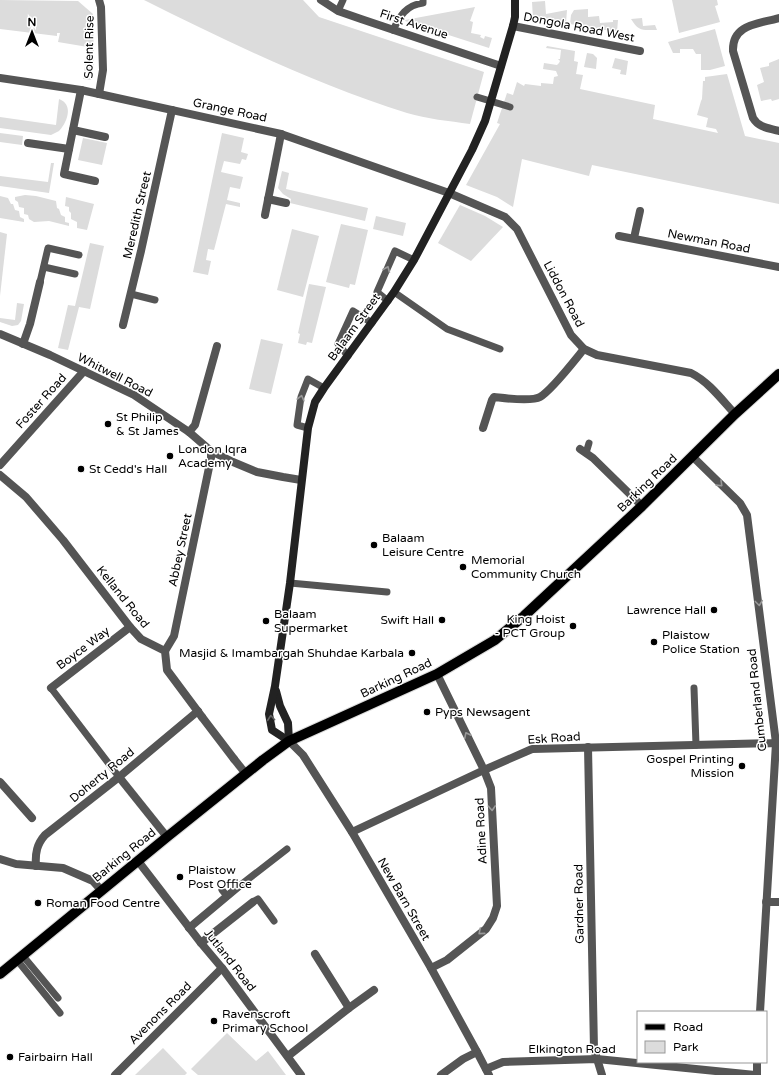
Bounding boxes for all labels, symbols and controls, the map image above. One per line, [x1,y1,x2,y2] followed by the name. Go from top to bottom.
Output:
[378,6,450,42] street label: First Avenue
[522,9,636,45] street label: Dongola Road West
[12,12,52,52] north arrow
[81,15,97,79] street label: Solent Rise
[28,16,36,29] text: N
[192,95,268,125] street label: Grange Road
[120,170,154,260] street label: Meredith Street
[666,226,752,256] street label: Newman Road
[541,259,587,329] street label: Liddon Road
[382,266,390,273] one-way arrow
[325,290,383,363] street label: Balaam Street
[75,350,155,400] street label: Whitwell Road
[13,371,69,431] street label: Foster Road
[297,395,305,401] one-way arrow
[116,410,179,438] place label: St Philip & St James
[103,419,113,429] marker: St Philip & St James
[178,442,247,470] place label: London Iqra Academy
[165,451,175,461] marker: London Iqra Academy
[614,451,680,515] street label: Barking Road
[89,462,167,476] place label: St Cedd's Hall
[76,464,86,474] marker: St Cedd's Hall
[715,479,723,487] one-way arrow
[165,512,195,588] street label: Abbey Street
[382,531,464,559] place label: Balaam Leisure Centre
[369,540,379,550] marker: Balaam Leisure Centre
[471,553,581,581] place label: Memorial Community Church
[458,562,468,572] marker: Memorial Community Church
[94,563,152,631] street label: Kelland Road
[754,600,763,606] one-way arrow
[626,603,706,617] place label: Lawrence Hall
[709,605,719,615] marker: Lawrence Hall
[274,607,348,635] place label: Balaam Supermarket
[494,612,565,640] place label: King Hoist - PCT Group
[381,613,434,627] place label: Swift Hall
[437,615,447,625] marker: Swift Hall
[261,616,271,626] marker: Balaam Supermarket
[568,621,578,631] marker: King Hoist - PCT Group
[54,623,113,672] street label: Boyce Way
[662,628,740,656] place label: Plaistow Police Station
[649,637,659,647] marker: Plaistow Police Station
[179,646,404,660] place label: Masjid & Imambargah Shuhdae Karbala
[407,648,417,658] marker: Masjid & Imambargah Shuhdae Karbala
[745,648,769,752] street label: Cumberland Road
[358,655,434,701] street label: Barking Road
[435,705,531,719] place label: Pyps Newsagent
[422,707,432,717] marker: Pyps Newsagent
[266,715,275,721] one-way arrow
[527,729,581,747] street label: Esk Road
[464,732,471,739] one-way arrow
[67,745,137,805] street label: Doherty Road
[646,752,734,780] place label: Gospel Printing Mission
[737,761,747,771] marker: Gospel Printing Mission
[472,797,490,865] street label: Adine Road
[487,805,496,811] one-way arrow
[90,825,158,885] street label: Barking Road
[375,855,434,943] street label: New Barn Street
[188,863,252,891] place label: Plaistow Post Office
[571,864,587,944] street label: Gardner Road
[175,872,185,882] marker: Plaistow Post Office
[46,896,160,910] place label: Roman Food Centre
[33,898,43,908] marker: Roman Food Centre
[201,926,259,994] street label: Jutland Road
[479,928,486,935] one-way arrow
[126,979,194,1047] street label: Avenons Road
[222,1007,308,1035] place label: Ravenscroft Primary School
[637,1011,767,1063] legend
[209,1016,219,1026] marker: Ravenscroft Primary School
[673,1020,703,1034] text: Road
[673,1040,699,1054] text: Park
[528,1042,616,1056] street label: Elkington Road
[18,1050,93,1064] place label: Fairbairn Hall
[5,1052,15,1062] marker: Fairbairn Hall

